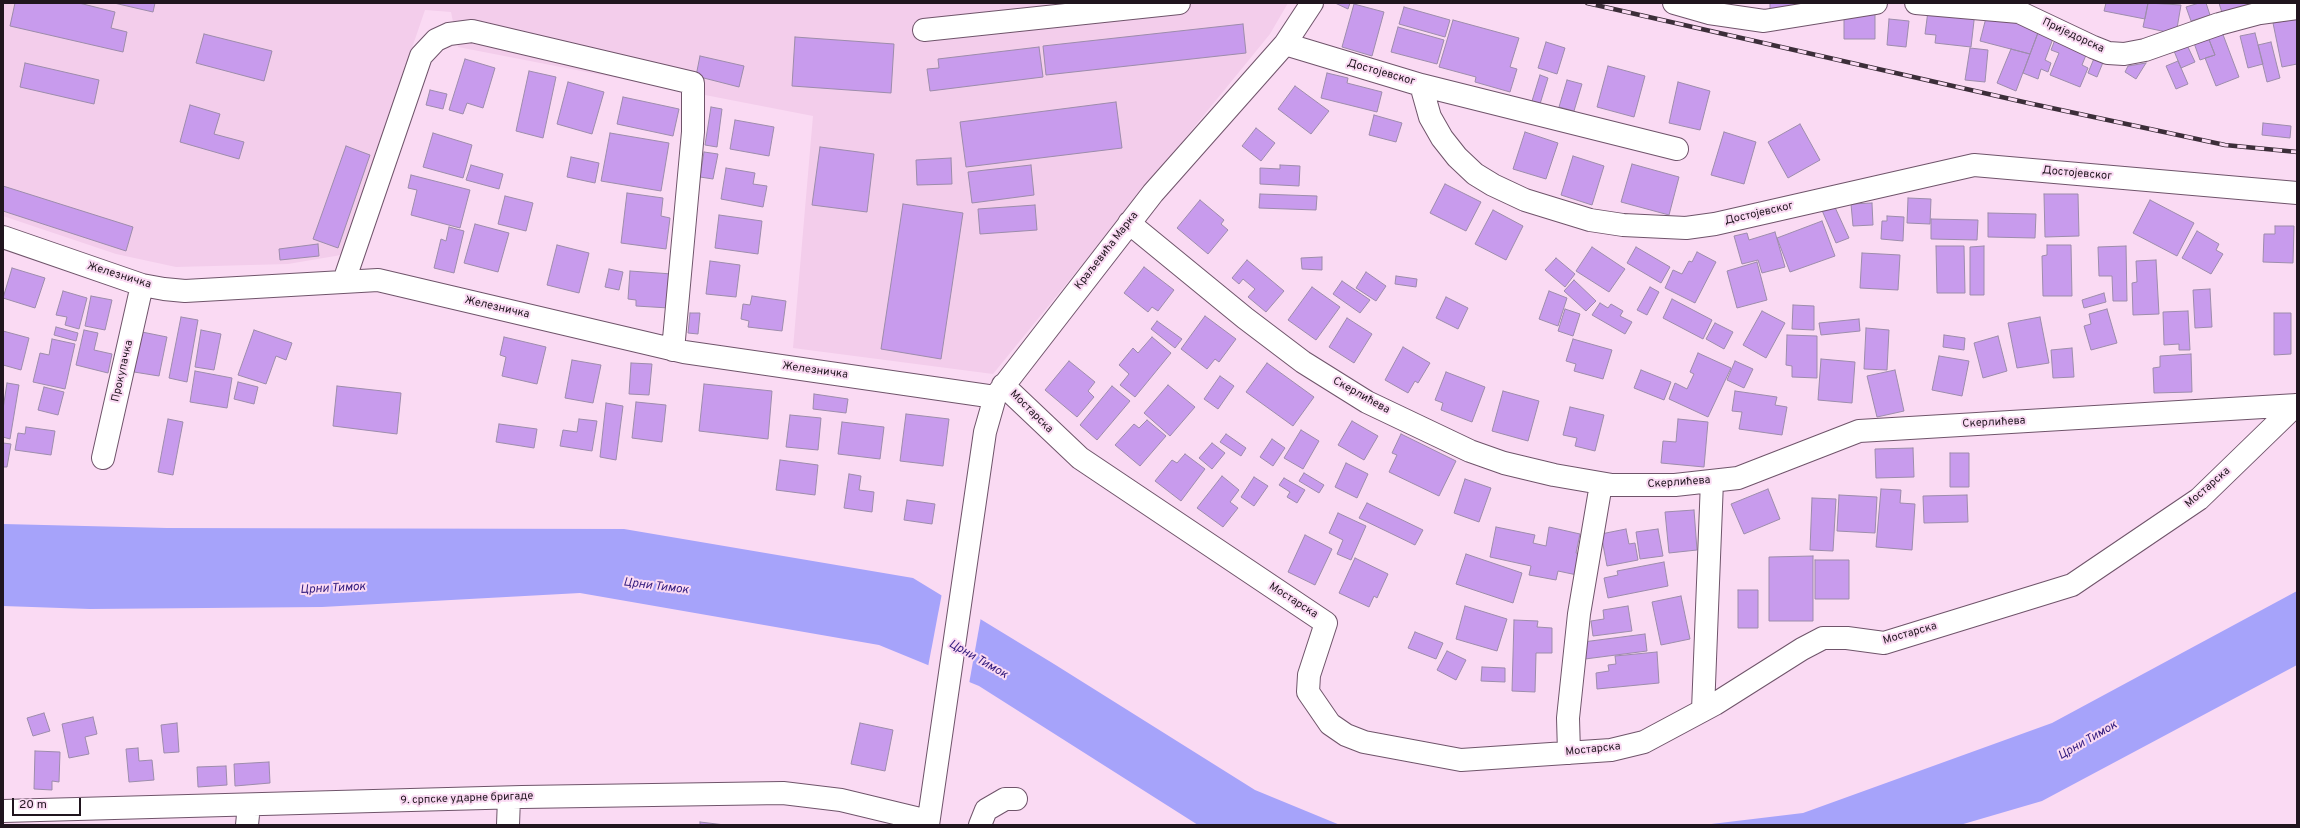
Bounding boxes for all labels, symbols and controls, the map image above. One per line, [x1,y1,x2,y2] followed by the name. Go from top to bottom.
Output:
[2040,16,2106,56] street label: Приједорска
[1346,57,1416,89] street label: Достојевског
[2042,164,2112,184] street label: Достојевског
[1723,200,1795,228] street label: Достојевског
[1073,209,1141,293] street label: Краљевића Марка
[85,260,153,292] street label: Железничка
[463,294,531,322] street label: Железничка
[109,339,137,403] street label: Прокупачка
[781,360,849,382] street label: Железничка
[1330,375,1392,417] street label: Скерлићева
[1007,388,1055,436] street label: Мостарска
[1962,415,2026,431] street label: Скерлићева
[2183,465,2233,511] street label: Мостарска
[1647,474,1711,492] street label: Скерлићева
[623,576,689,598] water label: Црни Тимок
[300,580,366,598] water label: Црни Тимок
[1266,580,1320,622] street label: Мостарска
[1882,620,1938,648] street label: Мостарска
[946,637,1010,683] water label: Црни Тимок
[2056,718,2120,764] water label: Црни Тимок
[1565,741,1621,759] street label: Мостарска
[14,790,83,816] scale bar
[400,790,534,808] street label: 9. српске ударне бригаде
[19,797,47,813] text: 20 m

